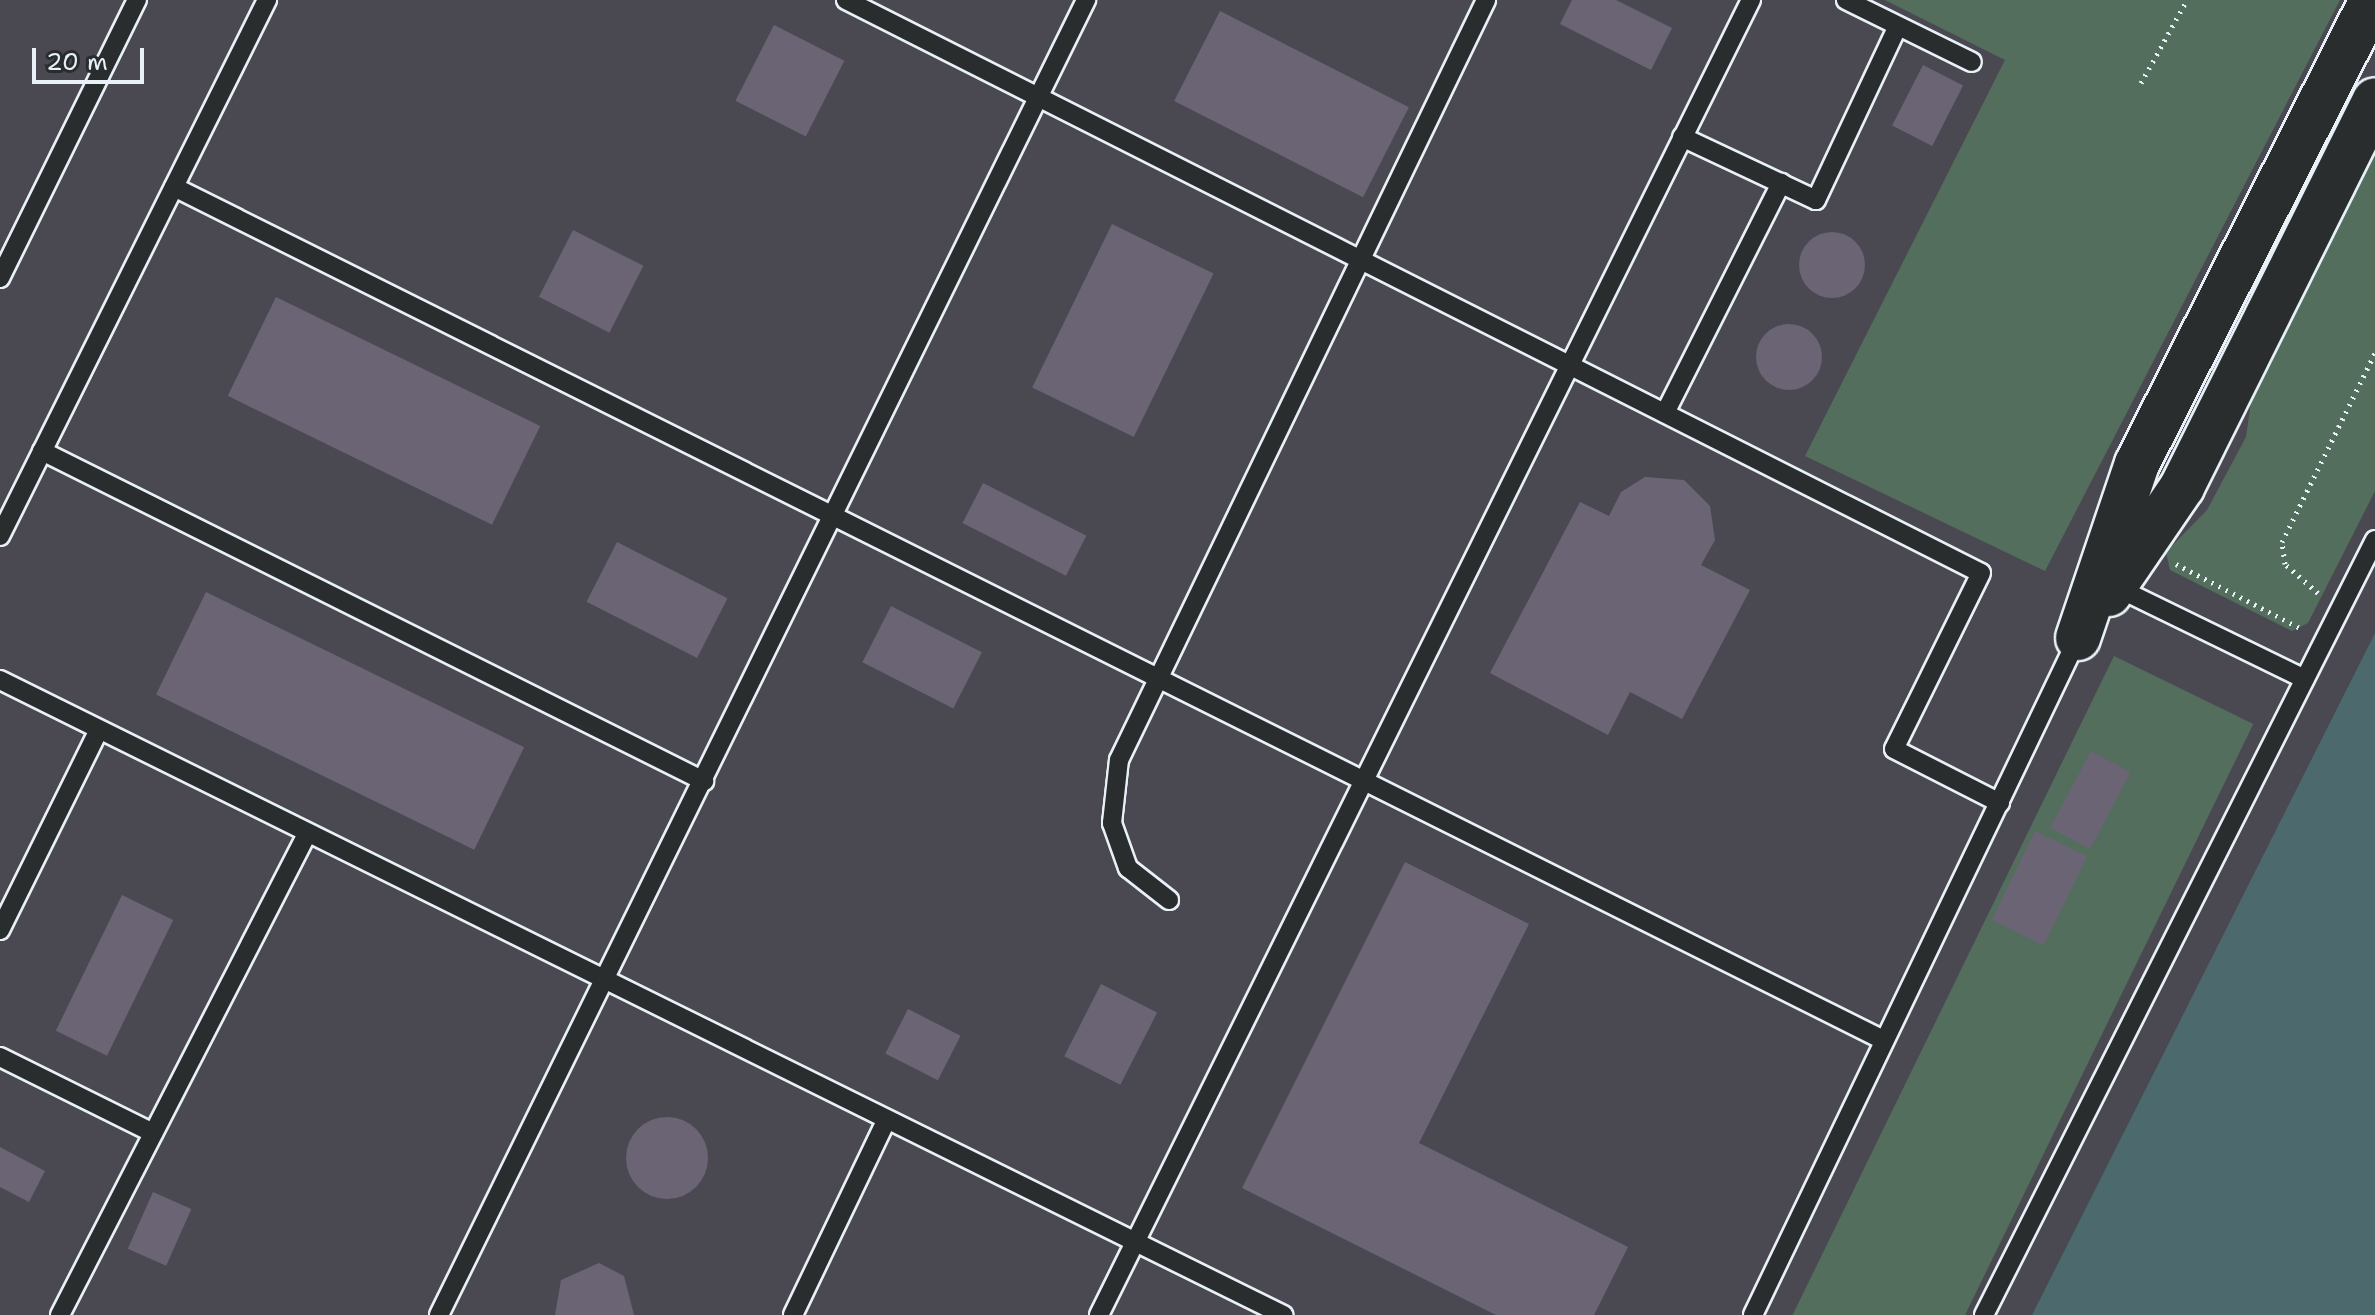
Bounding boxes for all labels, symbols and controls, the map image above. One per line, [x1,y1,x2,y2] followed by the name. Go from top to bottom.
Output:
[36,32,148,82] scale bar
[46,46,108,78] text: 20 m

